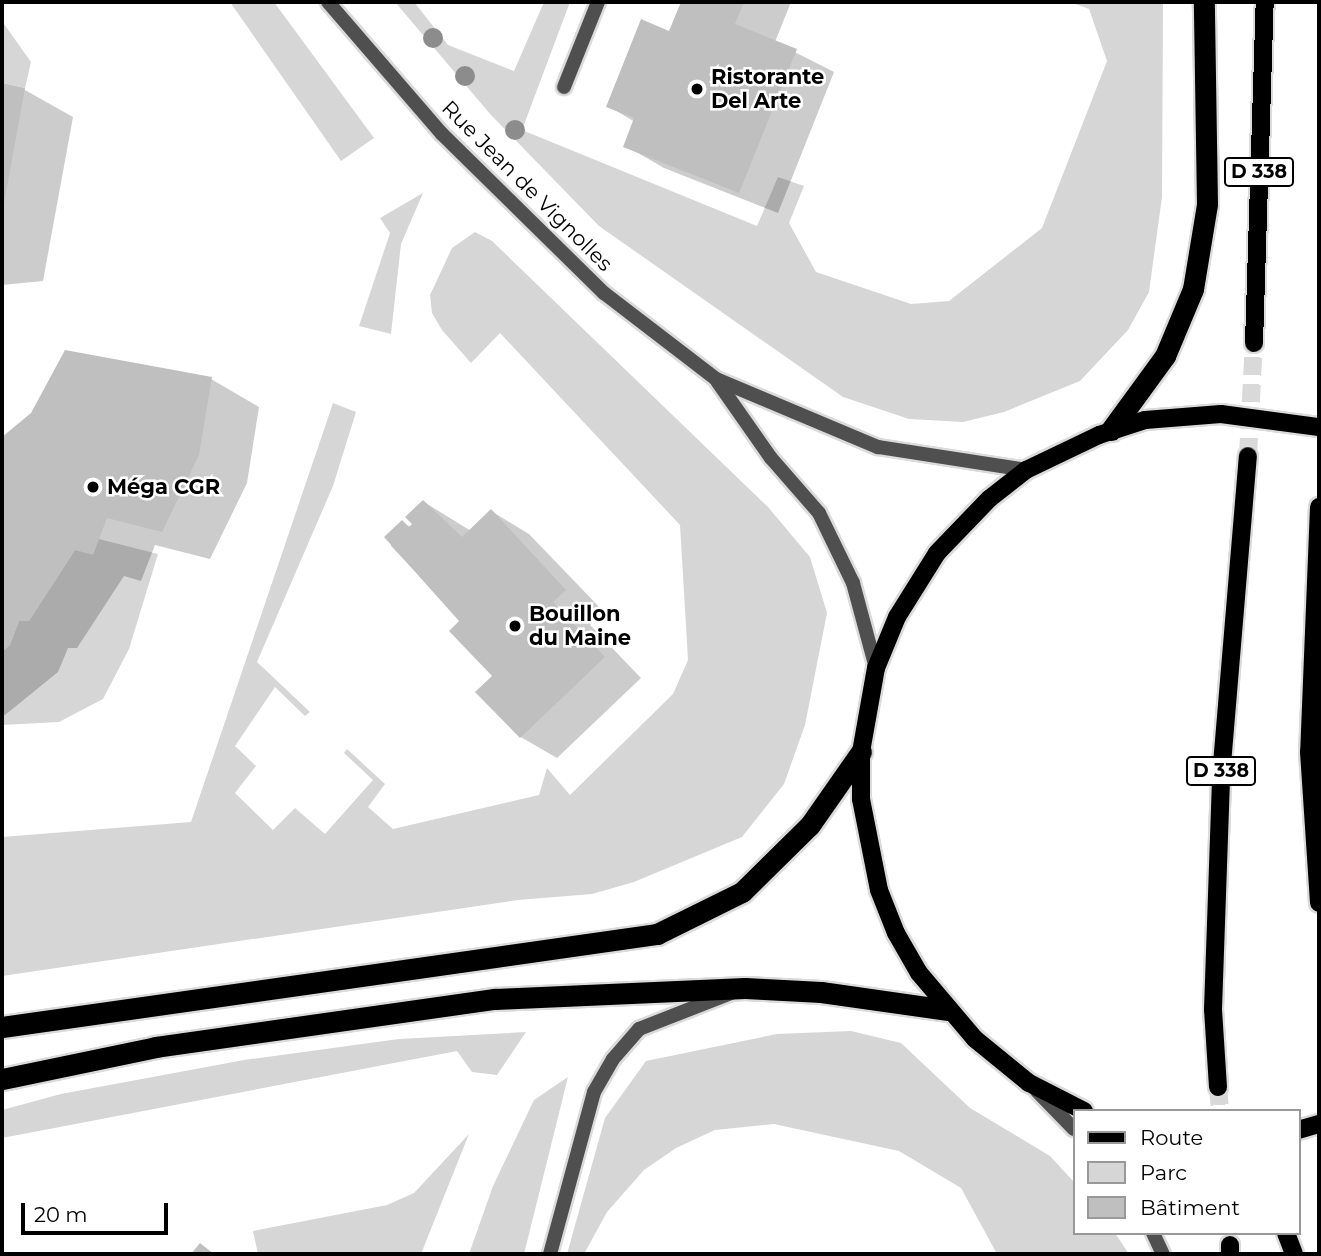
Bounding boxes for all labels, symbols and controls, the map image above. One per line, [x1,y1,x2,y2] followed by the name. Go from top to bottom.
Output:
[711,64,824,114] place label: Ristorante Del Arte
[689,81,705,97] marker: Ristorante Del Arte
[436,95,618,277] street label: Rue Jean de Vignolles
[1222,156,1296,188] road number: D 338
[107,474,220,500] place label: Méga CGR
[85,479,101,495] marker: Méga CGR
[529,601,631,651] place label: Bouillon du Maine
[507,618,523,634] marker: Bouillon du Maine
[1184,756,1258,786] road number: D 338
[1072,1109,1300,1235] legend
[1140,1125,1203,1150] text: Route
[1140,1160,1187,1185] text: Parc
[24,1190,172,1234] scale bar
[1140,1195,1240,1220] text: Bâtiment
[34,1202,88,1227] text: 20 m

